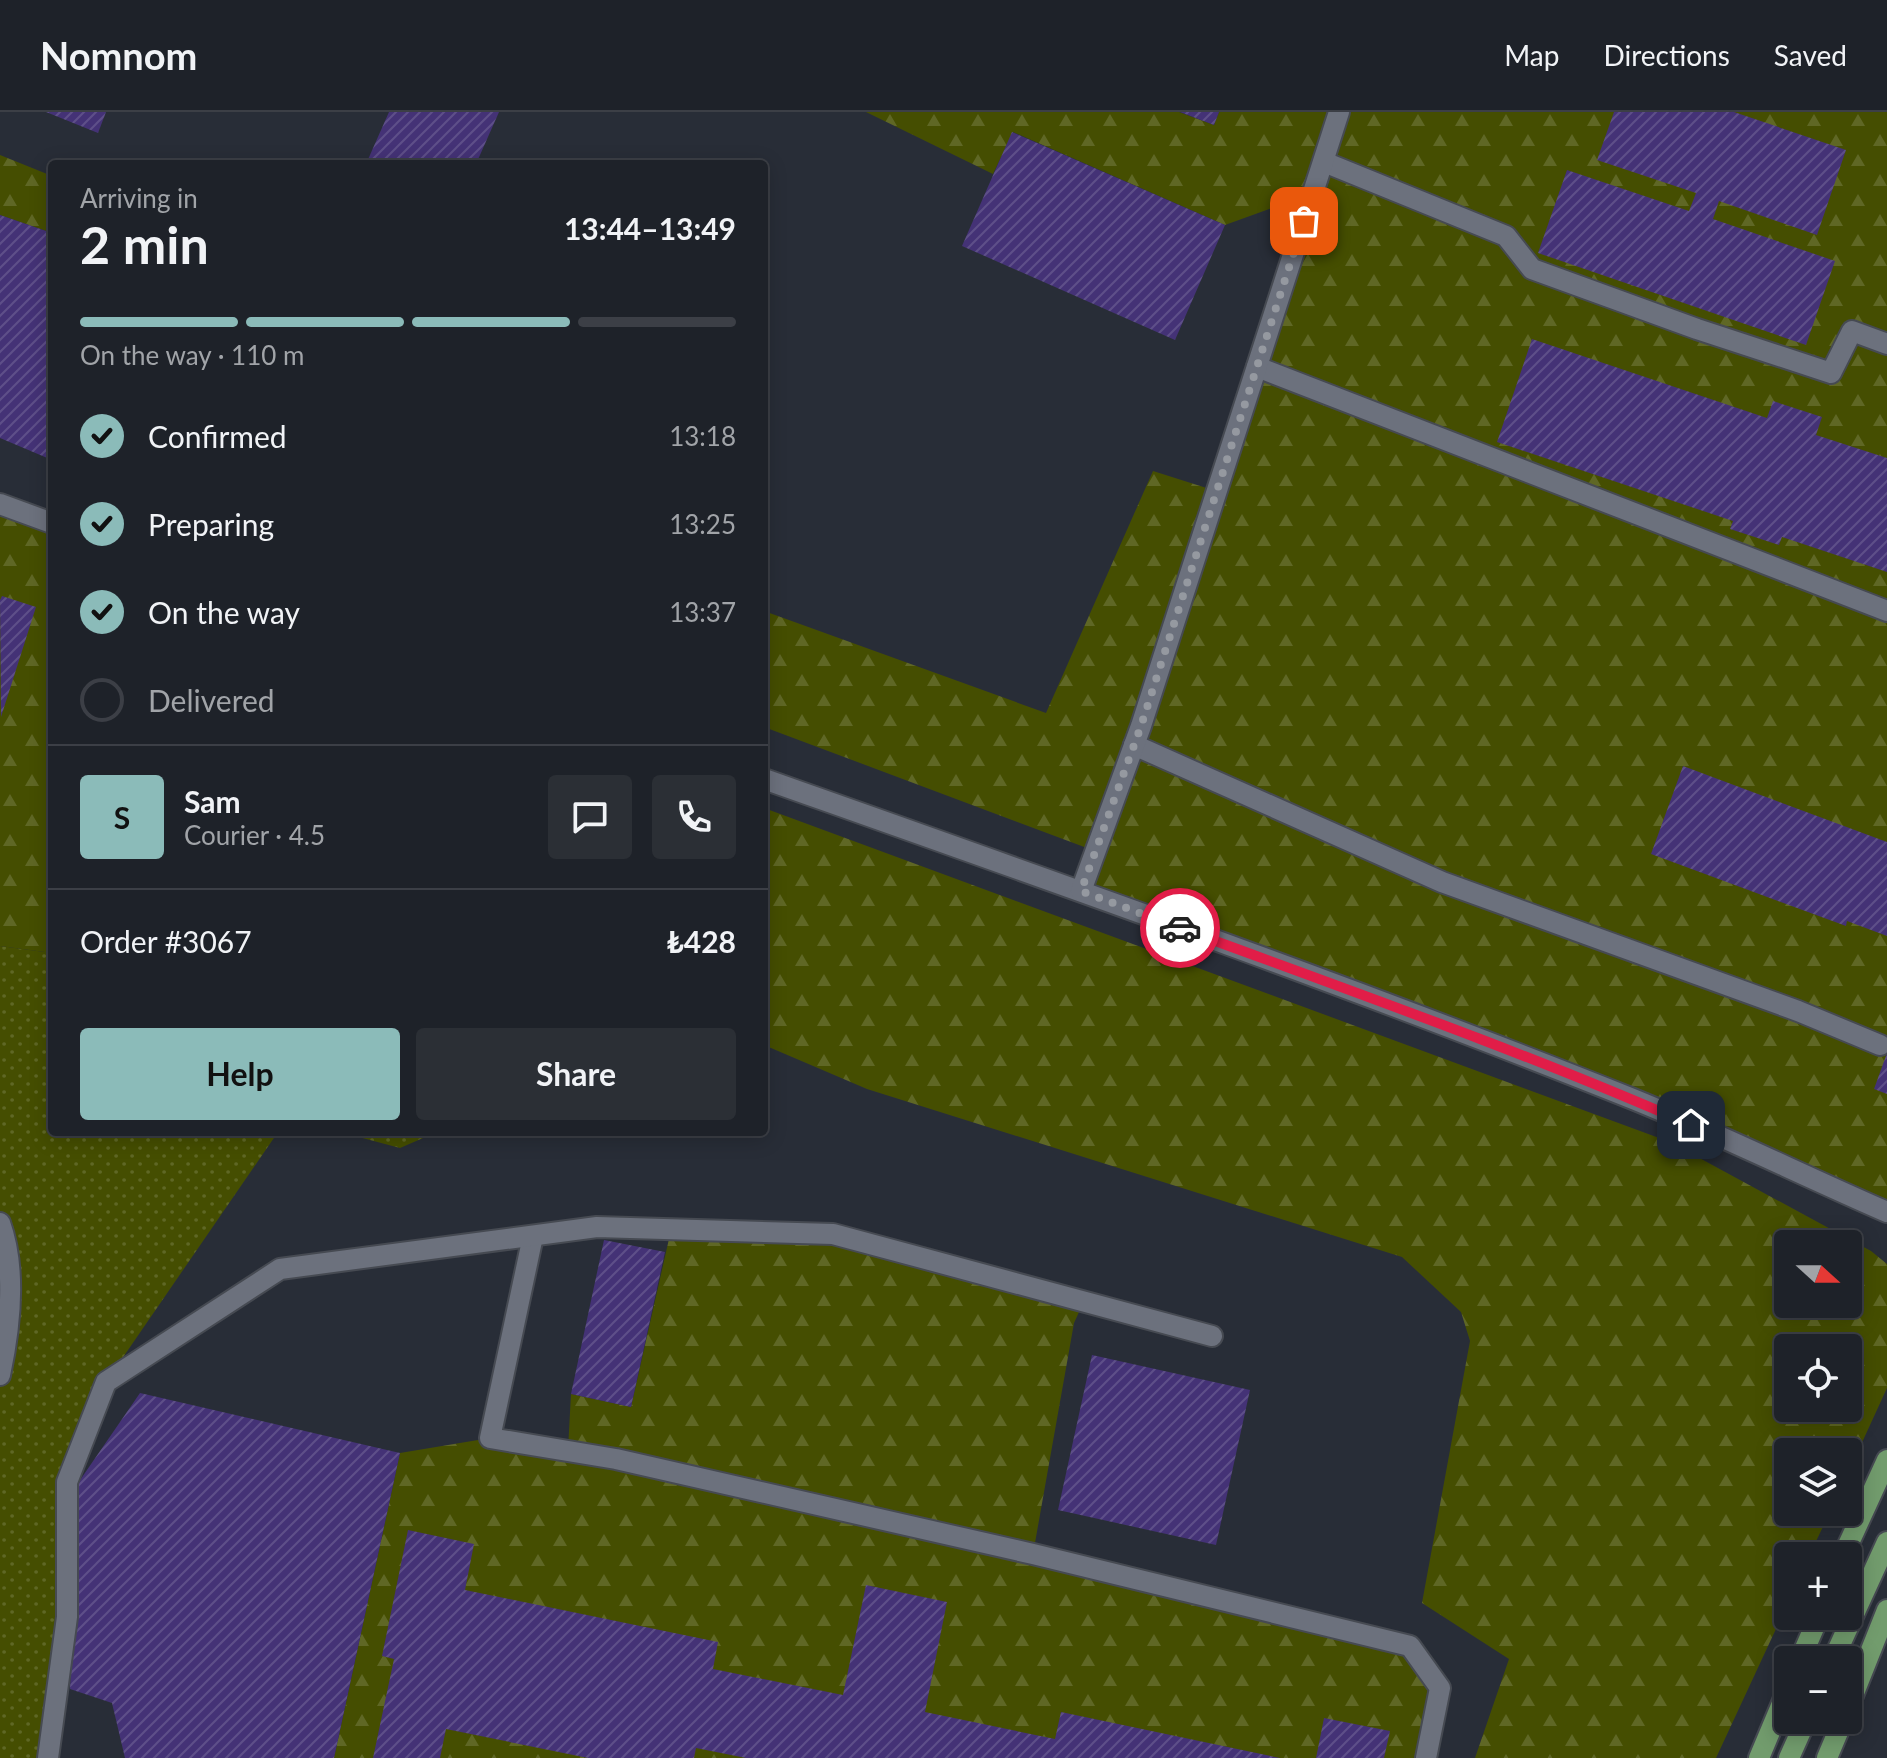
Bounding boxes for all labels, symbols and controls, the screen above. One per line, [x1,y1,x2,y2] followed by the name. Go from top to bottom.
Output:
[40,32,197,78] text: Nomnom
[1504,38,1559,72] text: Map
[1603,38,1730,72] text: Directions
[1774,38,1847,72] text: Saved
[80,182,198,214] text: Arriving in
[1270,187,1338,255] pin
[1282,199,1326,243] icon: bag
[564,210,736,246] text: 13:44–13:49
[80,213,209,275] text: 2 min
[80,339,304,371] text: On the way · 110 m
[80,414,124,458] icon: check
[148,418,287,454] text: Confirmed
[669,420,736,452] text: 13:18
[80,502,124,546] icon: check
[148,506,274,542] text: Preparing
[669,508,736,540] text: 13:25
[80,590,124,634] icon: check
[148,594,300,630] text: On the way
[669,596,736,628] text: 13:37
[148,682,275,718] text: Delivered
[548,775,632,859] button: chat
[652,775,736,859] button: phone
[184,783,241,819] text: Sam
[114,799,130,835] text: S
[184,819,325,851] text: Courier · 4.5
[1140,888,1220,968] courier
[1158,906,1202,950] icon: car
[80,923,252,959] text: Order #3067
[666,923,736,959] text: ₺428
[80,1028,400,1120] button: Help
[416,1028,736,1120] button: Share
[1657,1091,1725,1159] pin
[1669,1103,1713,1147] icon: home
[1774,1230,1862,1318] north arrow
[1774,1230,1862,1734] map controls
[1774,1334,1862,1422] button: locate
[1774,1438,1862,1526] button: layers
[1774,1542,1862,1630] button: +
[1774,1646,1862,1734] button: −

